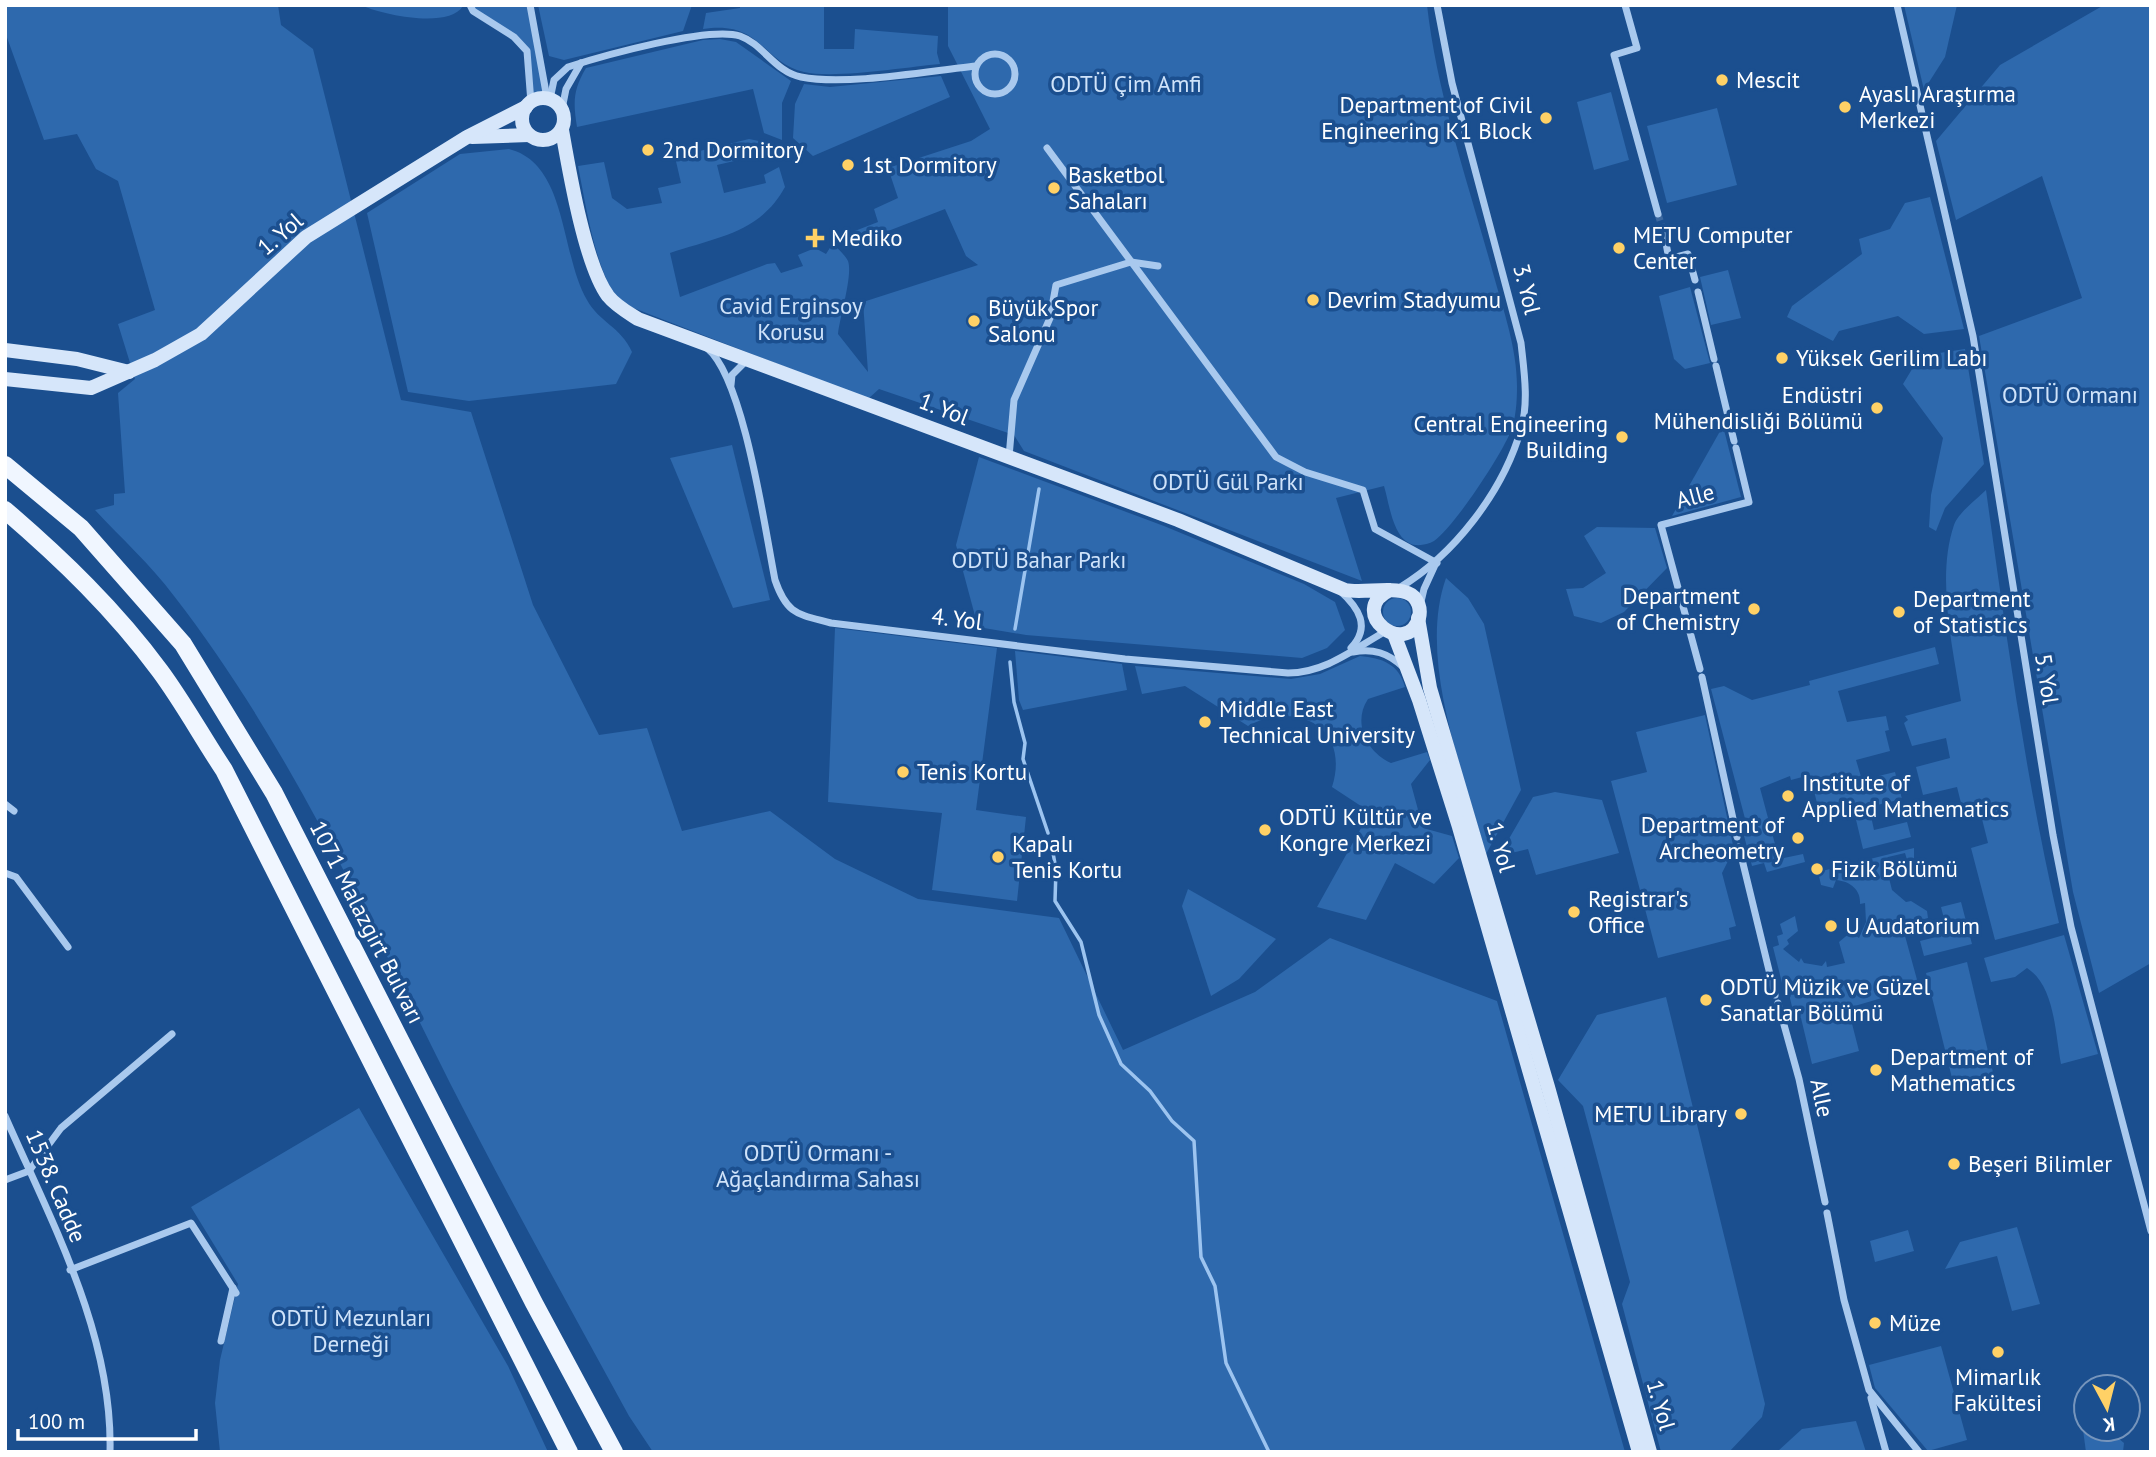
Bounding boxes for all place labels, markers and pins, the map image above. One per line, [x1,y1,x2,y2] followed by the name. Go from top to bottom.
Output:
[1736,65,1800,94] place label: Mescit
[1714,72,1730,88] marker: Mescit
[1859,79,2016,134] place label: Ayaslı Araştırma Merkezi
[1321,90,1532,145] place label: Department of Civil Engineering K1 Block
[1837,99,1853,115] marker: Ayaslı Araştırma Merkezi
[1538,110,1554,126] marker: Department of Civil Engineering K1 Block
[662,135,804,164] place label: 2nd Dormitory
[640,142,656,158] marker: 2nd Dormitory
[862,150,997,179] place label: 1st Dormitory
[840,157,856,173] marker: 1st Dormitory
[1068,160,1164,215] place label: Basketbol Sahaları
[1046,180,1062,196] marker: Basketbol Sahaları
[1633,220,1793,275] place label: METU Computer Center
[831,223,902,252] place label: Mediko
[805,228,825,248] marker: Mediko
[1611,240,1627,256] marker: METU Computer Center
[1327,285,1501,314] place label: Devrim Stadyumu
[1305,292,1321,308] marker: Devrim Stadyumu
[988,293,1098,348] place label: Büyük Spor Salonu
[966,313,982,329] marker: Büyük Spor Salonu
[1796,343,1988,372] place label: Yüksek Gerilim Labı
[1774,350,1790,366] marker: Yüksek Gerilim Labı
[1654,380,1863,435] place label: Endüstri Mühendisliği Bölümü
[1869,400,1885,416] marker: Endüstri Mühendisliği Bölümü
[1413,409,1608,464] place label: Central Engineering Building
[1614,429,1630,445] marker: Central Engineering Building
[1616,581,1740,636] place label: Department of Chemistry
[1913,584,2031,639] place label: Department of Statistics
[1746,601,1762,617] marker: Department of Chemistry
[1891,604,1907,620] marker: Department of Statistics
[1219,694,1415,749] place label: Middle East Technical University
[1197,714,1213,730] marker: Middle East Technical University
[917,757,1027,786] place label: Tenis Kortu
[895,764,911,780] marker: Tenis Kortu
[1802,768,2009,823] place label: Institute of Applied Mathematics
[1780,788,1796,804] marker: Institute of Applied Mathematics
[1279,802,1432,857] place label: ODTÜ Kültür ve Kongre Merkezi
[1641,810,1786,865] place label: Department of Archeometry
[1257,822,1273,838] marker: ODTÜ Kültür ve Kongre Merkezi
[1012,829,1122,884] place label: Kapalı Tenis Kortu
[1790,830,1806,846] marker: Department of Archeometry
[990,849,1006,865] marker: Kapalı Tenis Kortu
[1831,854,1958,883] place label: Fizik Bölümü
[1809,861,1825,877] marker: Fizik Bölümü
[1588,884,1688,939] place label: Registrar's Office
[1566,904,1582,920] marker: Registrar's Office
[1845,911,1980,940] place label: U Audatorium
[1823,918,1839,934] marker: U Audatorium
[1720,972,1930,1027] place label: ODTÜ Müzik ve Güzel Sanatlar Bölümü
[1698,992,1714,1008] marker: ODTÜ Müzik ve Güzel Sanatlar Bölümü
[1890,1042,2035,1097] place label: Department of Mathematics
[1868,1062,1884,1078] marker: Department of Mathematics
[1594,1099,1727,1128] place label: METU Library
[1733,1106,1749,1122] marker: METU Library
[1968,1149,2112,1178] place label: Beşeri Bilimler
[1946,1156,1962,1172] marker: Beşeri Bilimler
[1889,1308,1941,1337] place label: Müze
[1867,1315,1883,1331] marker: Müze
[1990,1344,2006,1360] marker: Mimarlık Fakültesi
[1954,1362,2042,1417] place label: Mimarlık Fakültesi

